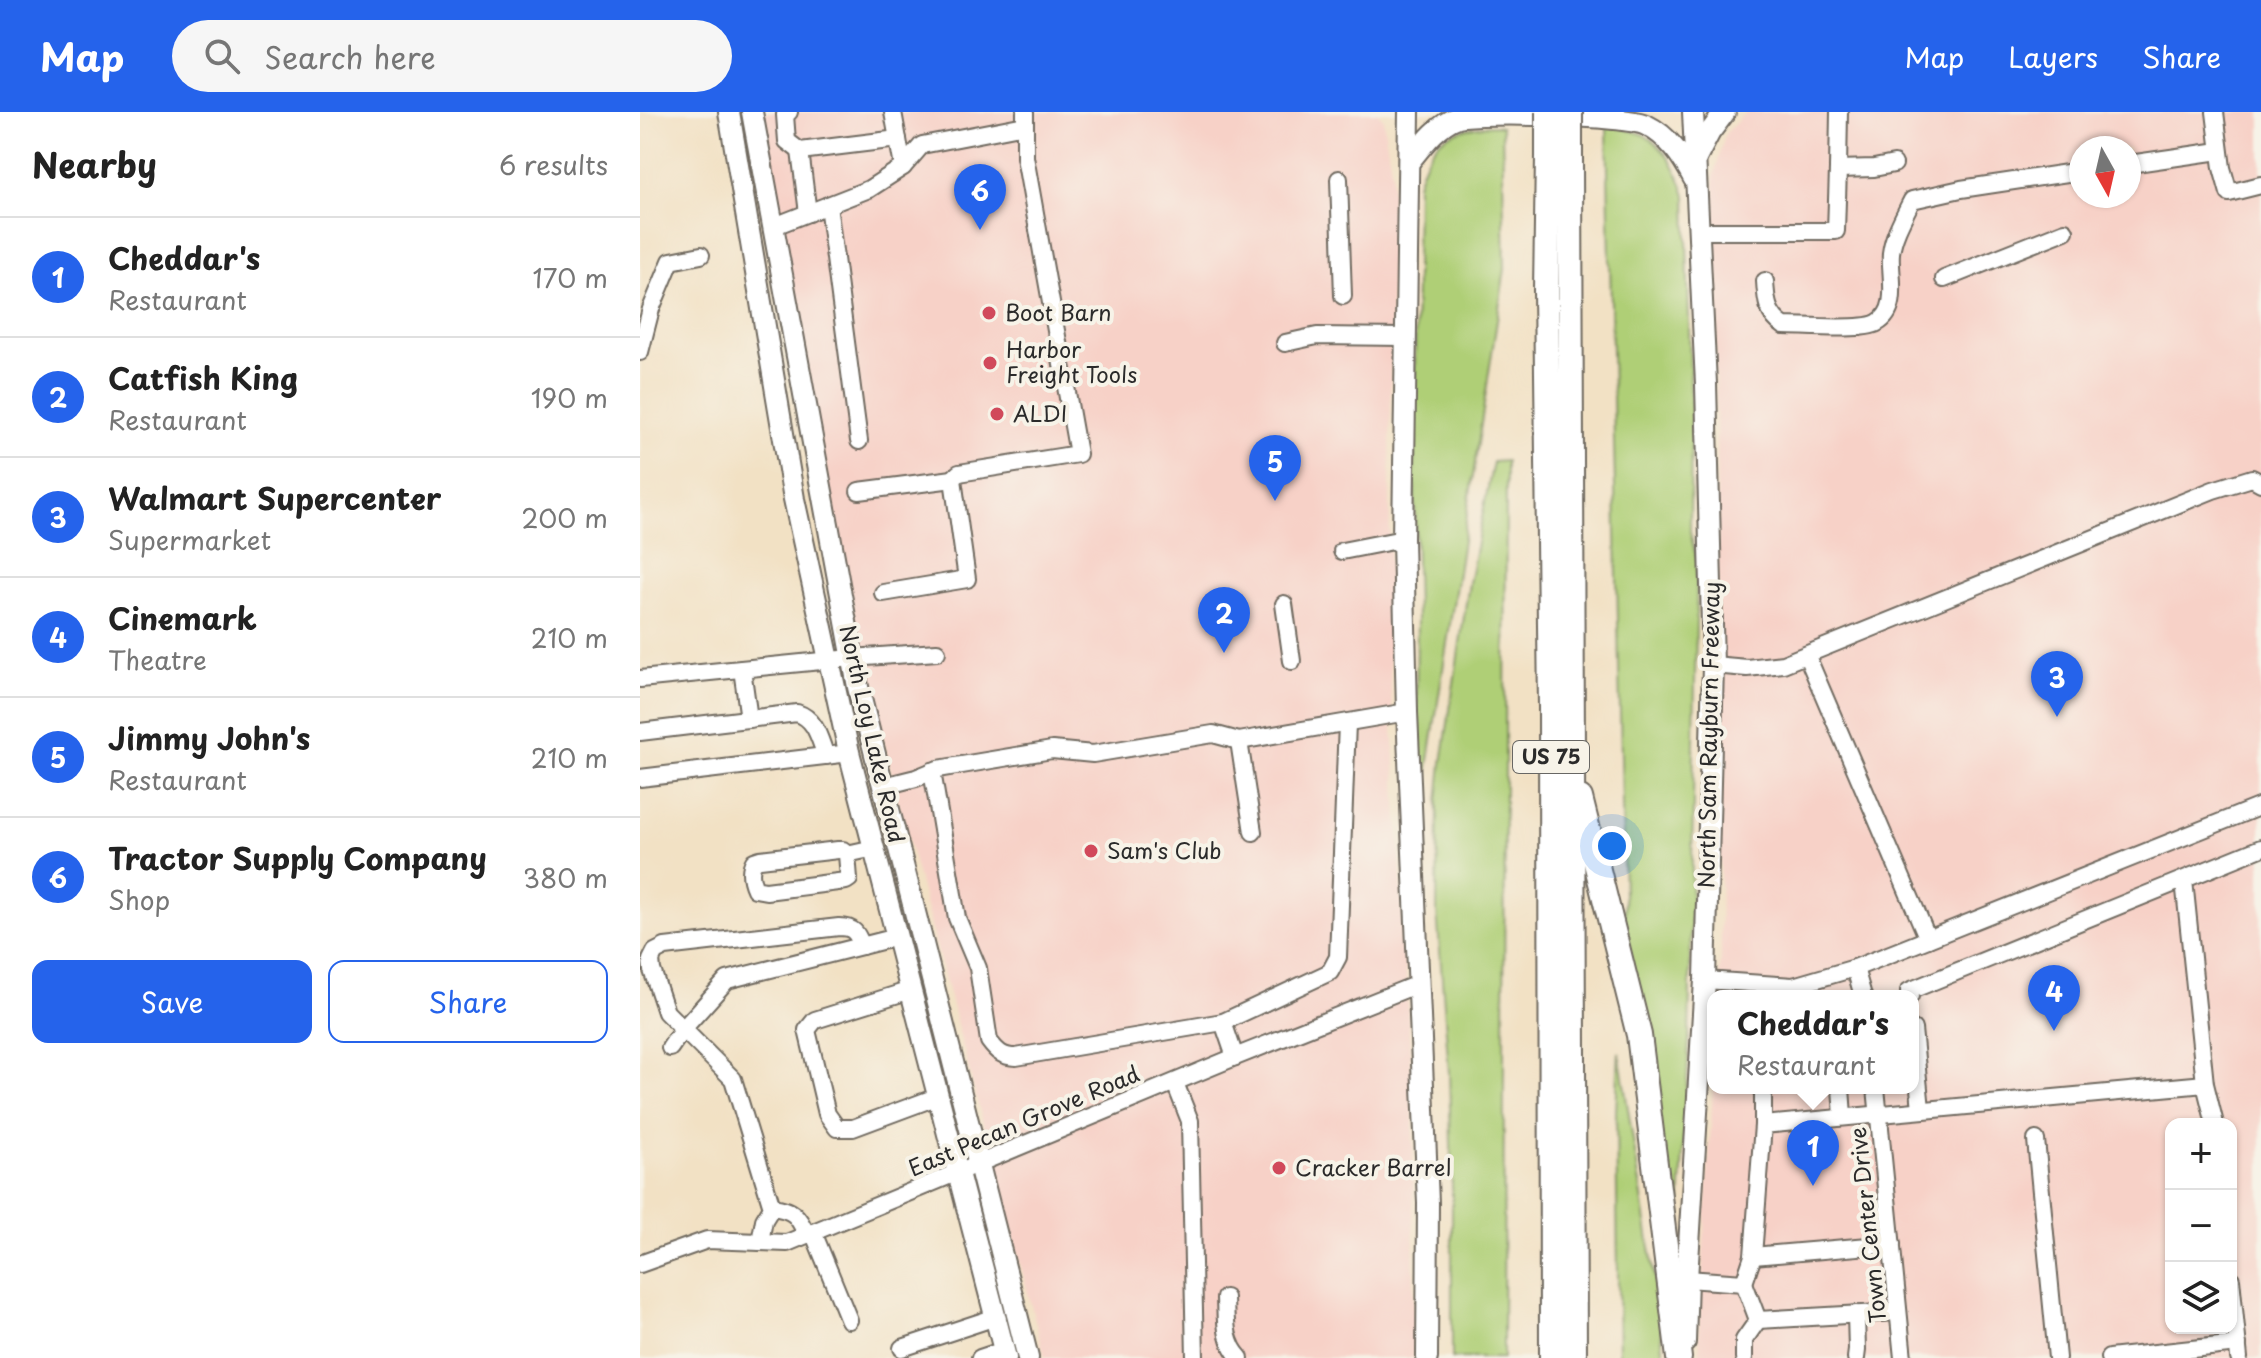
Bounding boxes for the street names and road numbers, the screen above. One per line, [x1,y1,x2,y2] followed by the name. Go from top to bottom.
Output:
[1688,581,1727,889] street label: North Sam Rayburn Freeway
[832,621,915,846] street label: North Loy Lake Road
[1513,741,1589,773] road number: US 75
[903,1056,1144,1183] street label: East Pecan Grove Road
[1840,1126,1893,1325] street label: Town Center Drive

